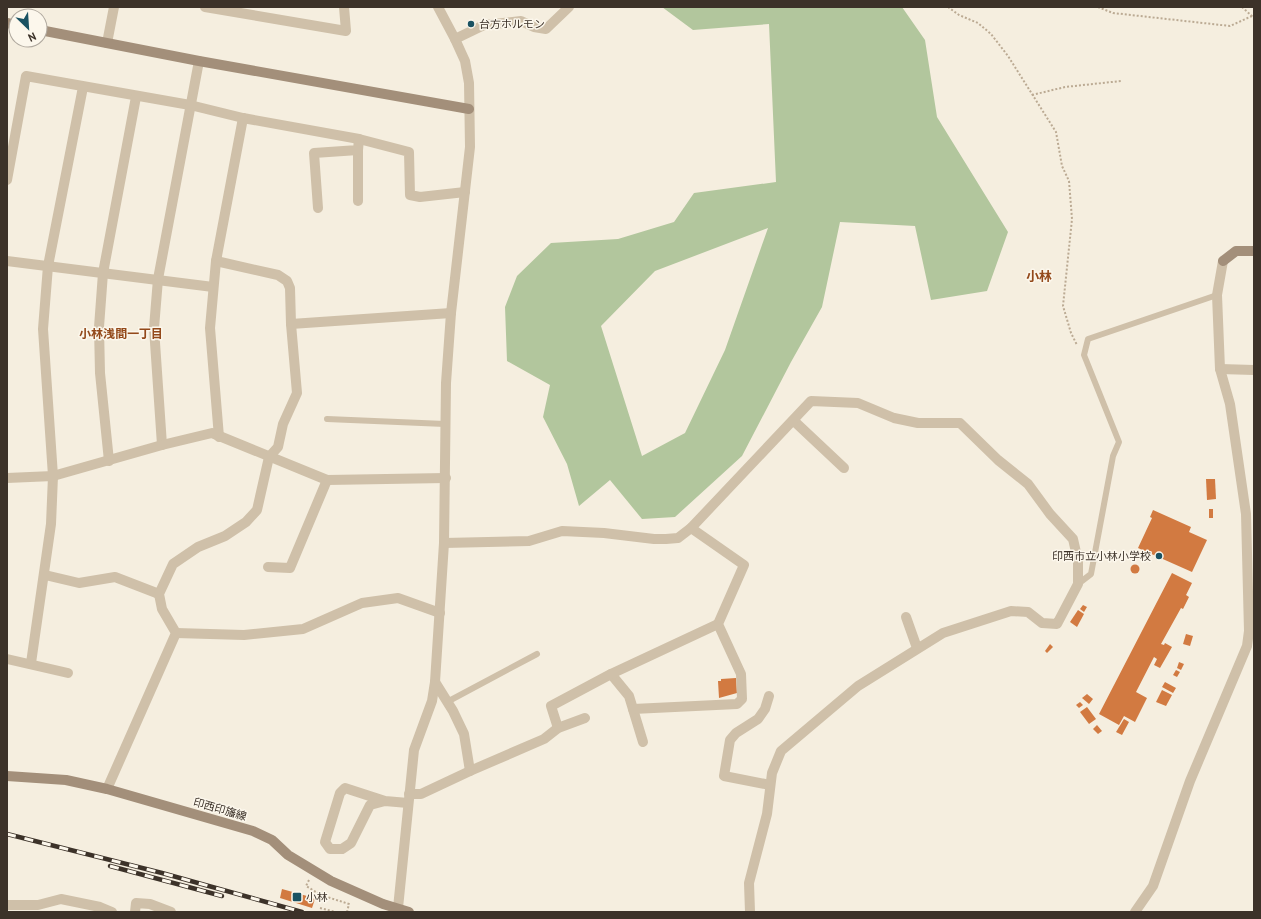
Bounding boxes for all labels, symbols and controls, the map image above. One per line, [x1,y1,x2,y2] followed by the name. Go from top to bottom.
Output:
[8,8,48,48] north arrow
[479,17,545,31] place label: 台方ホルモン
[466,19,476,29] marker: 台方ホルモン
[26,29,38,45] text: N
[1026,268,1052,285] district label: 小林
[79,326,163,341] district label: 小林浅間一丁目
[1052,549,1151,563] place label: 印西市立小林小学校
[1154,551,1164,561] marker: 印西市立小林小学校
[192,795,248,823] street label: 印西印旛線
[306,890,328,904] place label: 小林
[291,891,303,903] marker: 小林

